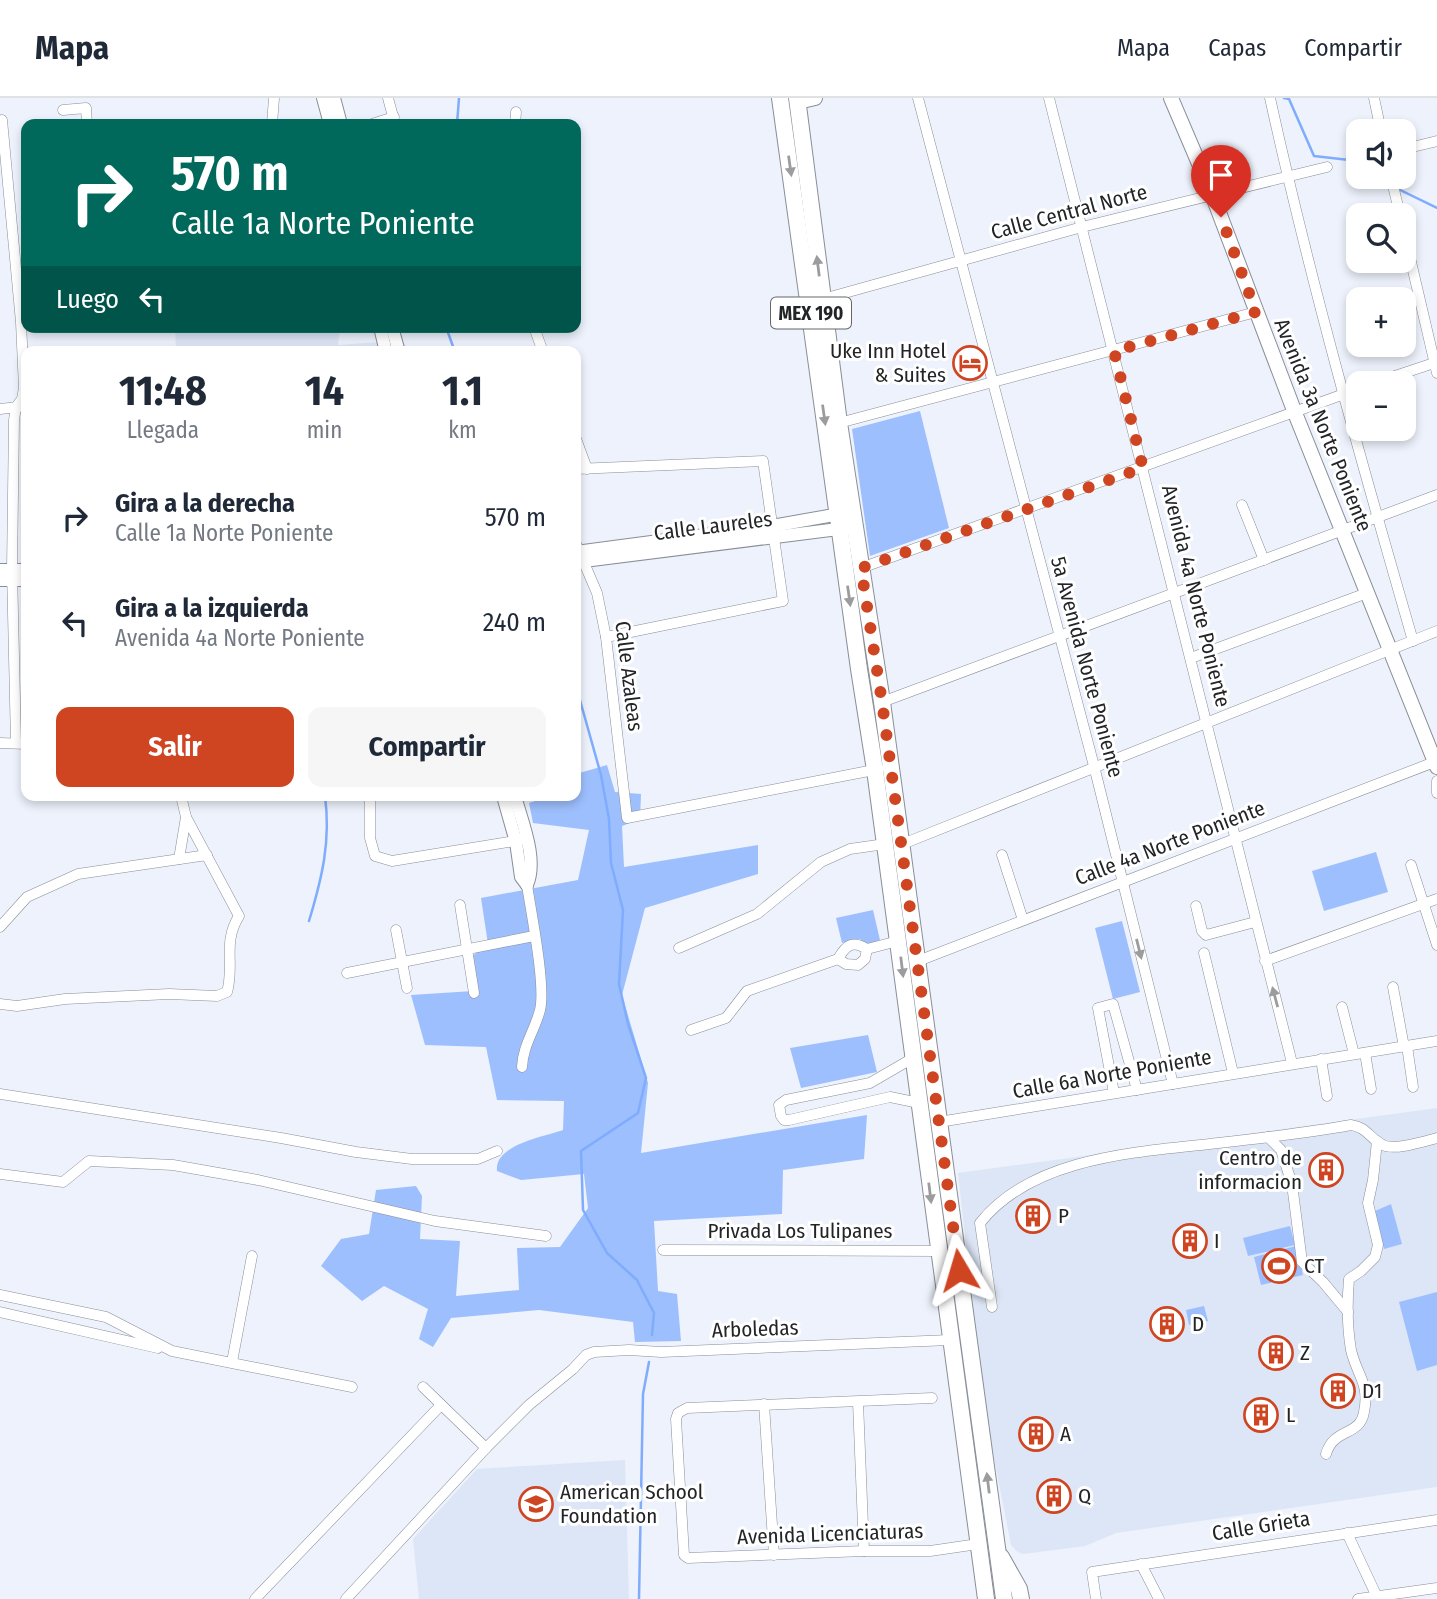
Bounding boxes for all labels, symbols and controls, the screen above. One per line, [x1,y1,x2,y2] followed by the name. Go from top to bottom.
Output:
[35,28,109,68] text: Mapa
[1117,34,1170,62] text: Mapa
[1208,34,1266,62] text: Capas
[1304,34,1402,62] text: Compartir
[1346,119,1416,441] map controls
[1346,119,1416,189] button: sound
[171,144,289,203] text: 570 m
[1191,145,1251,217] pin
[56,147,147,238] icon: right
[785,155,796,177] one-way arrow
[1202,156,1240,194] icon: arrive
[988,179,1150,245] street label: Calle Central Norte
[1346,203,1416,273] button: search
[171,204,475,242] text: Calle 1a Norte Poniente
[813,254,824,276] one-way arrow
[133,280,171,318] icon: left
[56,284,119,315] text: Luego
[1346,287,1416,357] button: +
[771,298,851,328] road number: MEX 190
[1268,315,1378,535] street label: Avenida 3a Norte Poniente
[830,338,946,388] place label: Uke Inn Hotel & Suites
[951,344,989,382] hotel icon: Uke Inn Hotel & Suites
[119,366,207,416] text: 11:48
[305,366,344,416] text: 14
[442,366,483,416] text: 1.1
[1346,371,1416,441] button: −
[819,404,830,426] one-way arrow
[127,416,199,444] text: Llegada
[307,416,342,444] text: min
[448,416,477,444] text: km
[1156,482,1236,710] street label: Avenida 4a Norte Poniente
[115,488,295,519] text: Gira a la derecha
[56,499,94,537] icon: right
[485,502,546,533] text: 570 m
[652,506,774,546] street label: Calle Laureles
[115,519,333,547] text: Calle 1a Norte Poniente
[1045,554,1129,780] street label: 5a Avenida Norte Poniente
[844,585,855,607] one-way arrow
[115,593,309,624] text: Gira a la izquierda
[56,604,94,642] icon: left
[483,607,546,638] text: 240 m
[609,619,649,733] street label: Calle Azaleas
[115,624,365,652] text: Avenida 4a Norte Poniente
[56,707,294,787] button: Salir
[308,707,546,787] button: Compartir
[1071,795,1269,891] street label: Calle 4a Norte Poniente
[1134,938,1145,960] one-way arrow
[896,956,907,978] one-way arrow
[1269,986,1279,1007] one-way arrow
[1010,1044,1214,1104] street label: Calle 6a Norte Poniente
[1198,1145,1302,1195] place label: Centro de informacion
[1307,1151,1345,1189] building icon: Centro de informacion
[925,1182,936,1204] one-way arrow
[1014,1197,1052,1235] building icon: P
[1058,1203,1069,1229] place label: P
[707,1218,893,1244] street label: Privada Los Tulipanes
[1171,1222,1209,1260] building icon: I
[1214,1228,1220,1254] place label: I
[922,1233,996,1307] position arrow
[1260,1247,1298,1285] sports icon: CT
[1304,1253,1324,1279] place label: CT
[1148,1305,1186,1343] building icon: D
[1192,1311,1204,1337] place label: D
[711,1314,799,1344] street label: Arboledas
[1257,1334,1295,1372] building icon: Z
[1300,1340,1310,1366] place label: Z
[1319,1372,1357,1410] building icon: D1
[1362,1378,1382,1404] place label: D1
[1242,1396,1280,1434] building icon: L
[1286,1402,1296,1428] place label: L
[1017,1415,1055,1453] building icon: A
[1060,1421,1071,1447] place label: A
[982,1472,993,1494] one-way arrow
[1035,1477,1073,1515] building icon: Q
[560,1479,704,1529] place label: American School Foundation
[1078,1483,1091,1509] place label: Q
[517,1485,555,1523] school or university icon: American School Foundation
[1210,1505,1312,1547] street label: Calle Grieta
[736,1518,924,1550] street label: Avenida Licenciaturas

